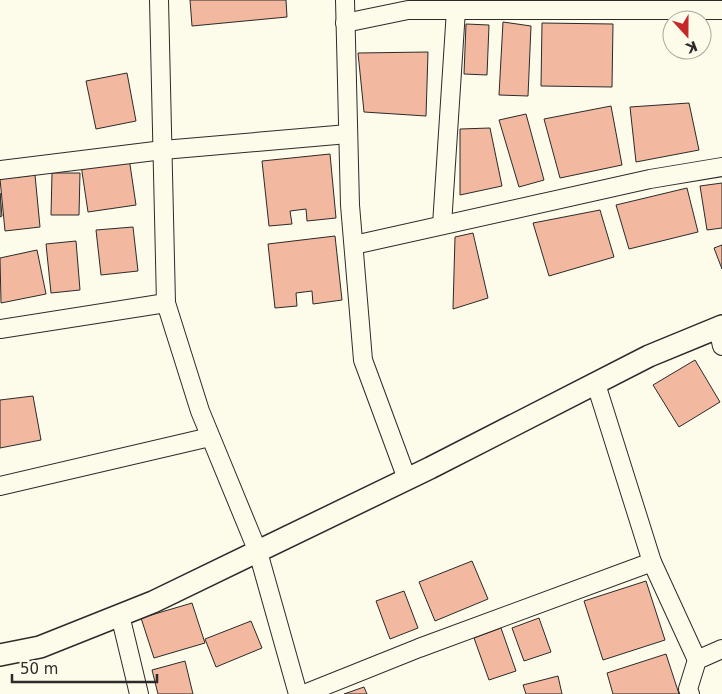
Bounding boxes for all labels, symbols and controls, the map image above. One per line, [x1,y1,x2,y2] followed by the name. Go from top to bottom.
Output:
[662,10,712,60] north arrow
[683,38,700,57] text: K
[12,652,158,684] scale bar
[20,660,58,678] text: 50 m

